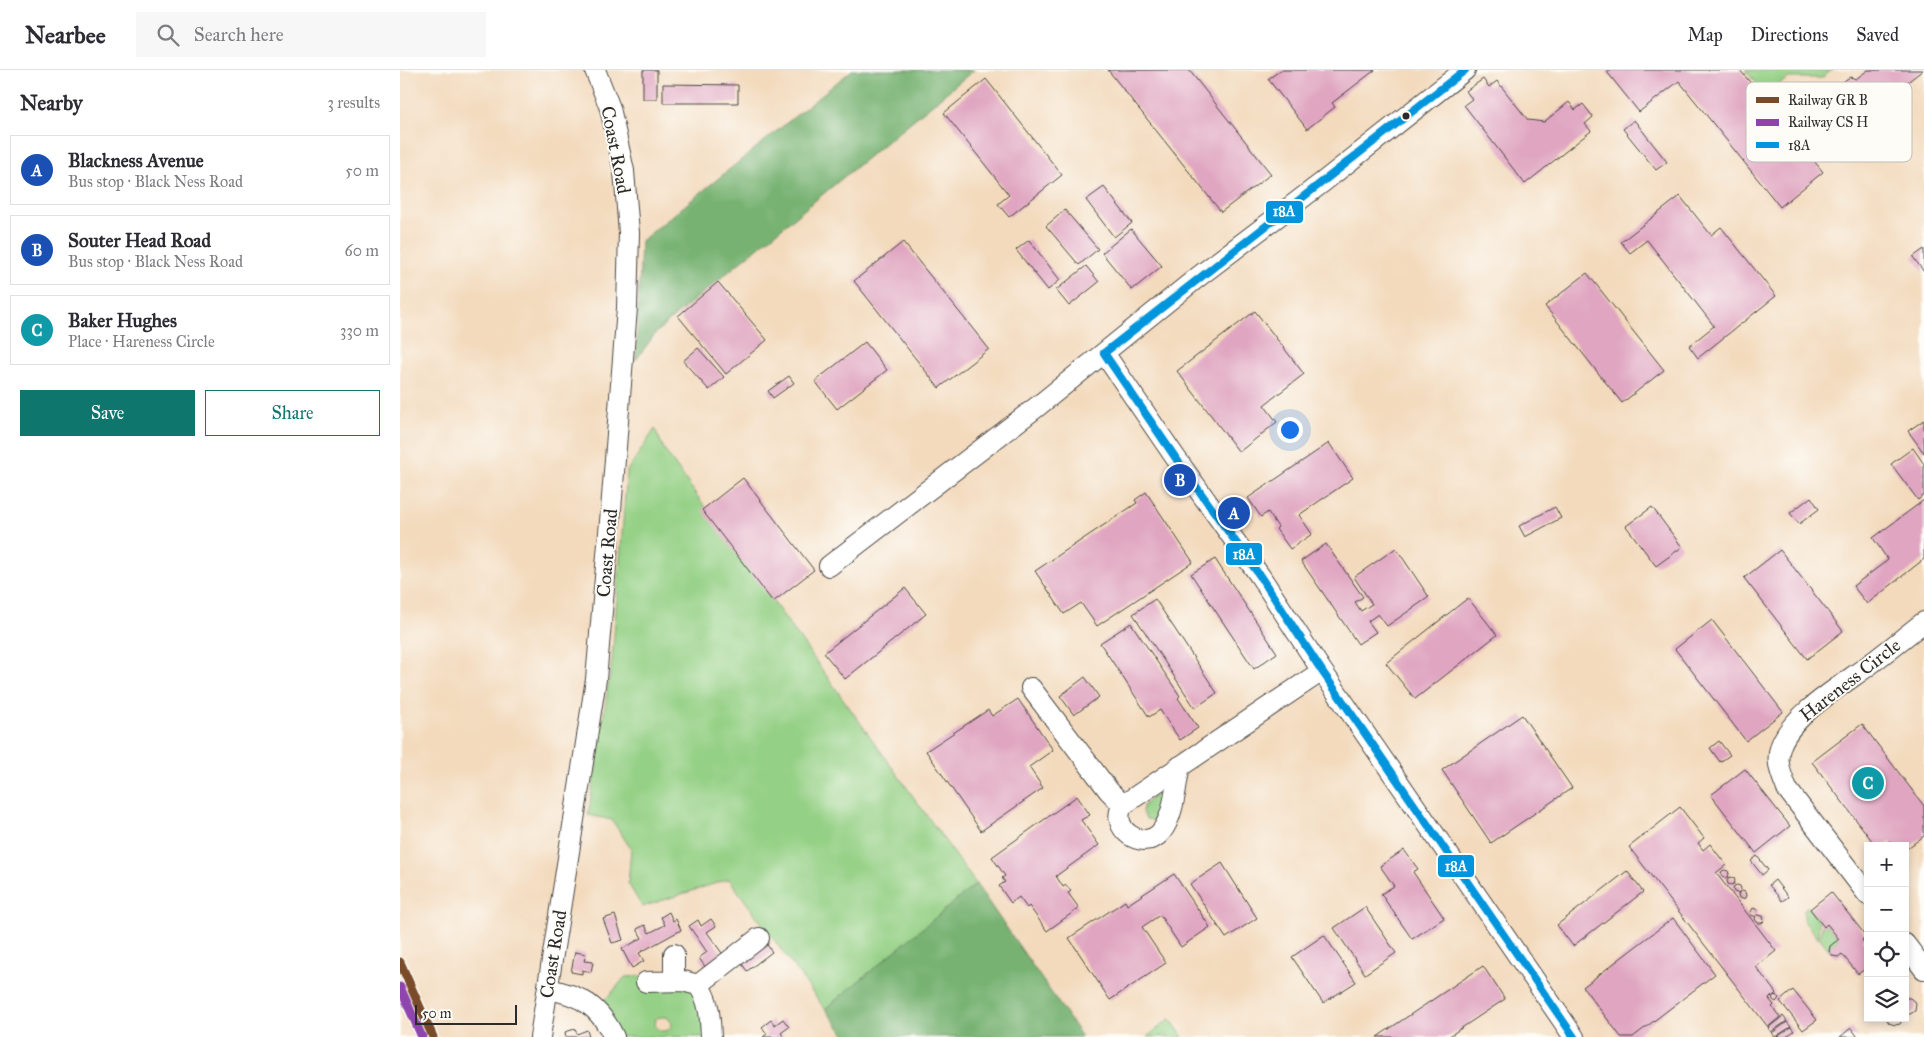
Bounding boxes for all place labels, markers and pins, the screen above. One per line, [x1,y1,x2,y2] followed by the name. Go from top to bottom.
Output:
[1401,111,1411,121] unlabelled marker
[1164,461,1196,499] pin: B
[1218,494,1250,532] pin: A
[1852,764,1884,802] pin: C

